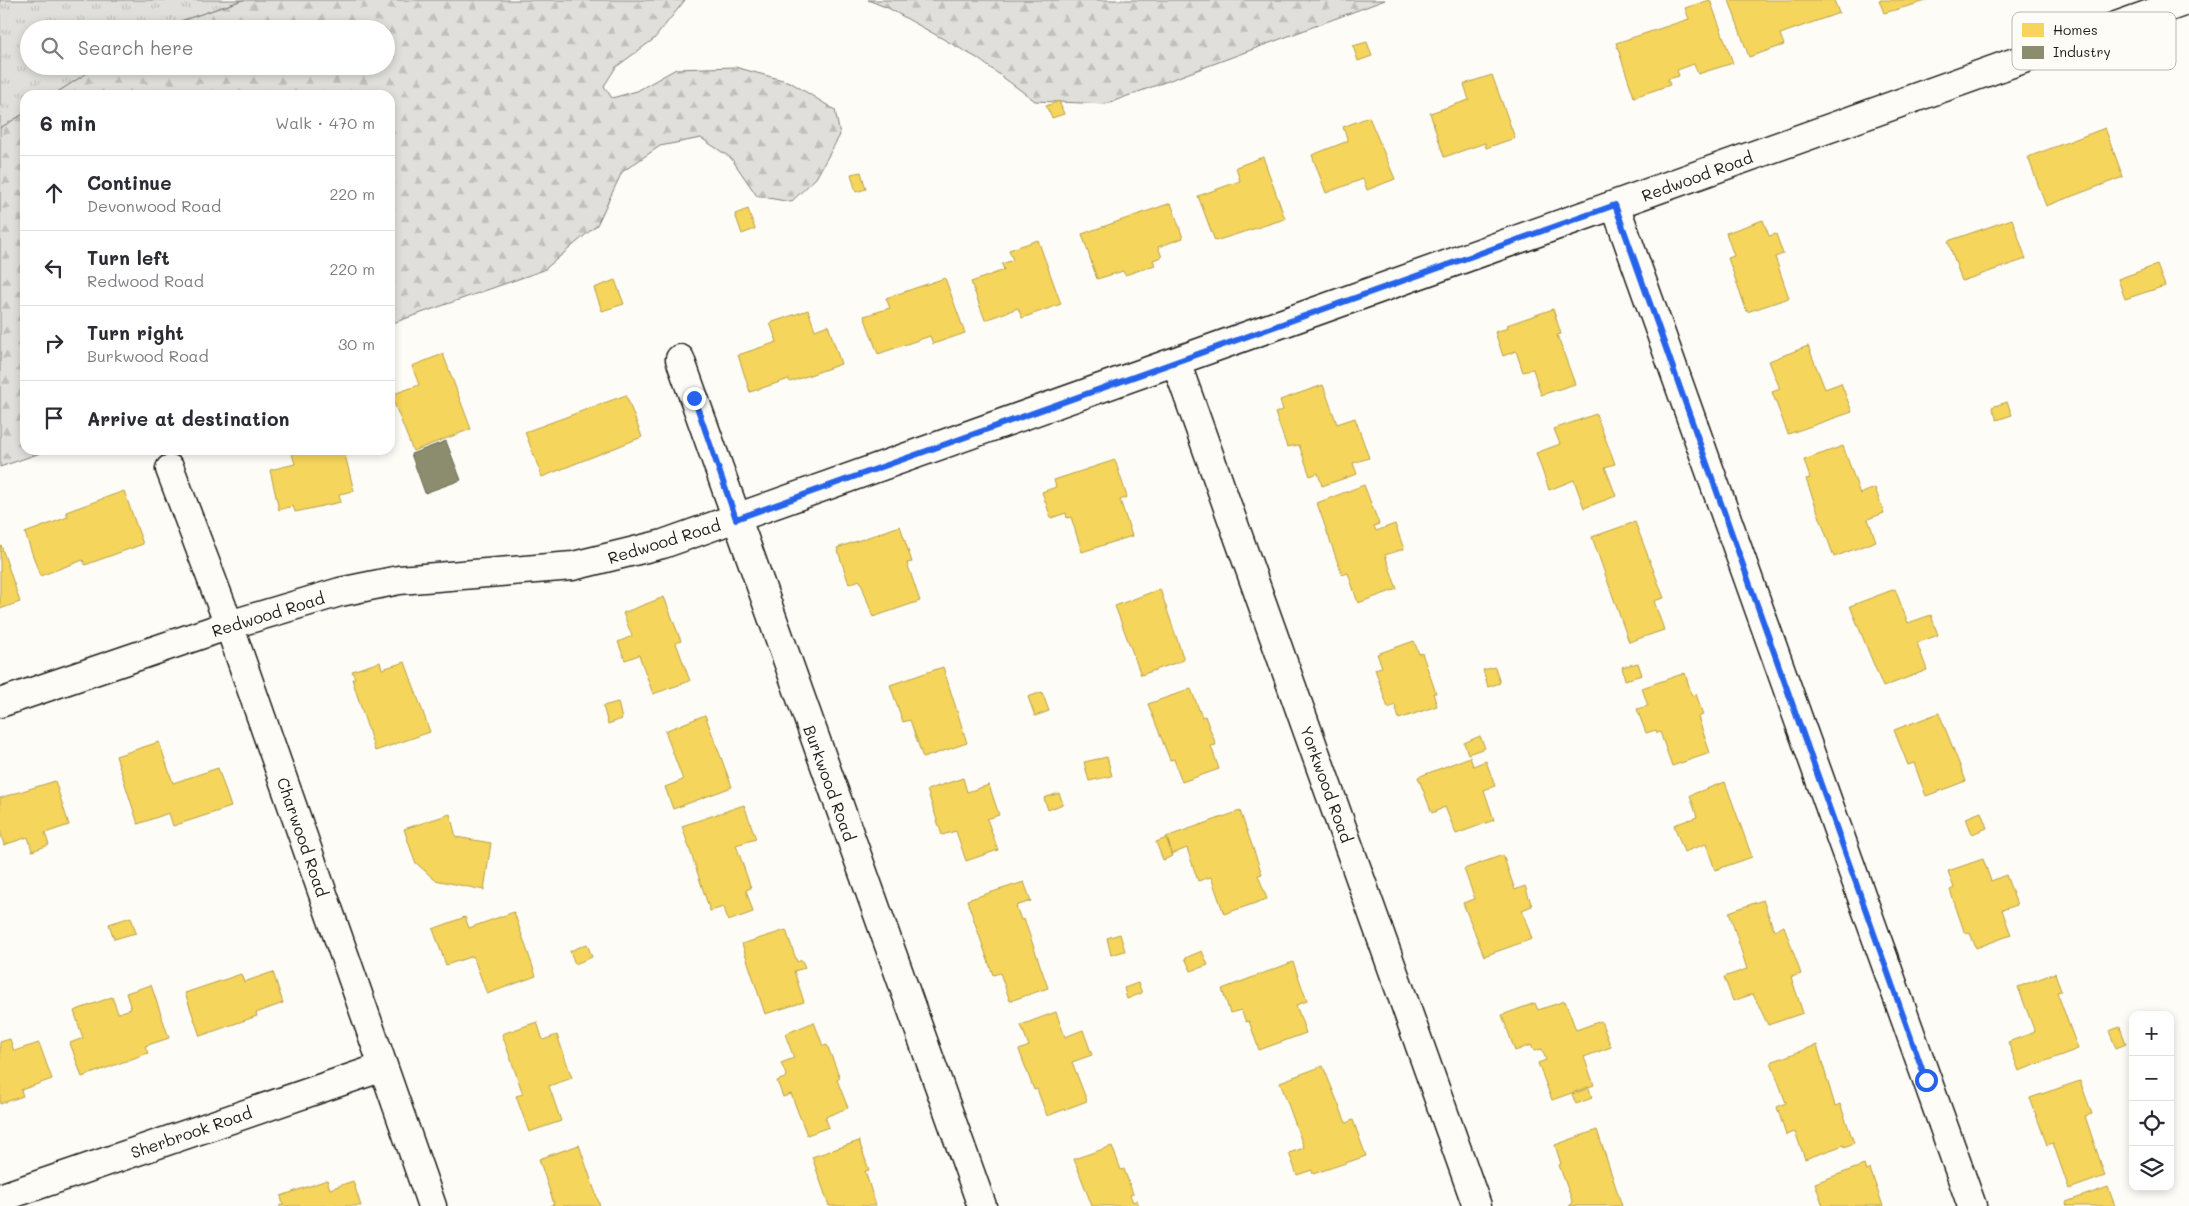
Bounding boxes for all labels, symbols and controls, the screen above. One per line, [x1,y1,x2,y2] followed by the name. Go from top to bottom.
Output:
[2012,12,2176,70] legend
[20,20,395,75] search box
[2053,20,2098,39] text: Homes
[38,34,66,62] icon: search
[78,35,194,60] text: Search here
[2053,42,2111,61] text: Industry
[40,109,96,136] text: 6 min
[275,112,375,133] text: Walk · 470 m
[1639,146,1755,206] street label: Redwood Road
[87,170,172,195] text: Continue
[40,179,68,207] icon: ahead
[329,183,375,204] text: 220 m
[87,195,221,216] text: Devonwood Road
[87,245,170,270] text: Turn left
[40,254,68,282] icon: left
[329,258,375,279] text: 220 m
[87,270,204,291] text: Redwood Road
[87,320,184,345] text: Turn right
[40,329,68,357] icon: right
[338,333,375,354] text: 30 m
[87,345,209,366] text: Burkwood Road
[683,387,706,410] route end
[40,404,68,432] icon: arrive
[87,406,290,431] text: Arrive at destination
[605,514,723,568] street label: Redwood Road
[209,587,327,641] street label: Redwood Road
[799,722,861,844] street label: Burkwood Road
[1296,723,1358,845] street label: Yorkwood Road
[273,775,333,899] street label: Charwood Road
[2129,1011,2174,1191] map controls
[2129,1011,2174,1056] button: +
[2129,1056,2174,1101] button: −
[1915,1069,1938,1092] route start
[128,1101,254,1163] street label: Sherbrook Road
[2129,1101,2174,1146] button: locate
[2129,1146,2174,1191] button: layers

